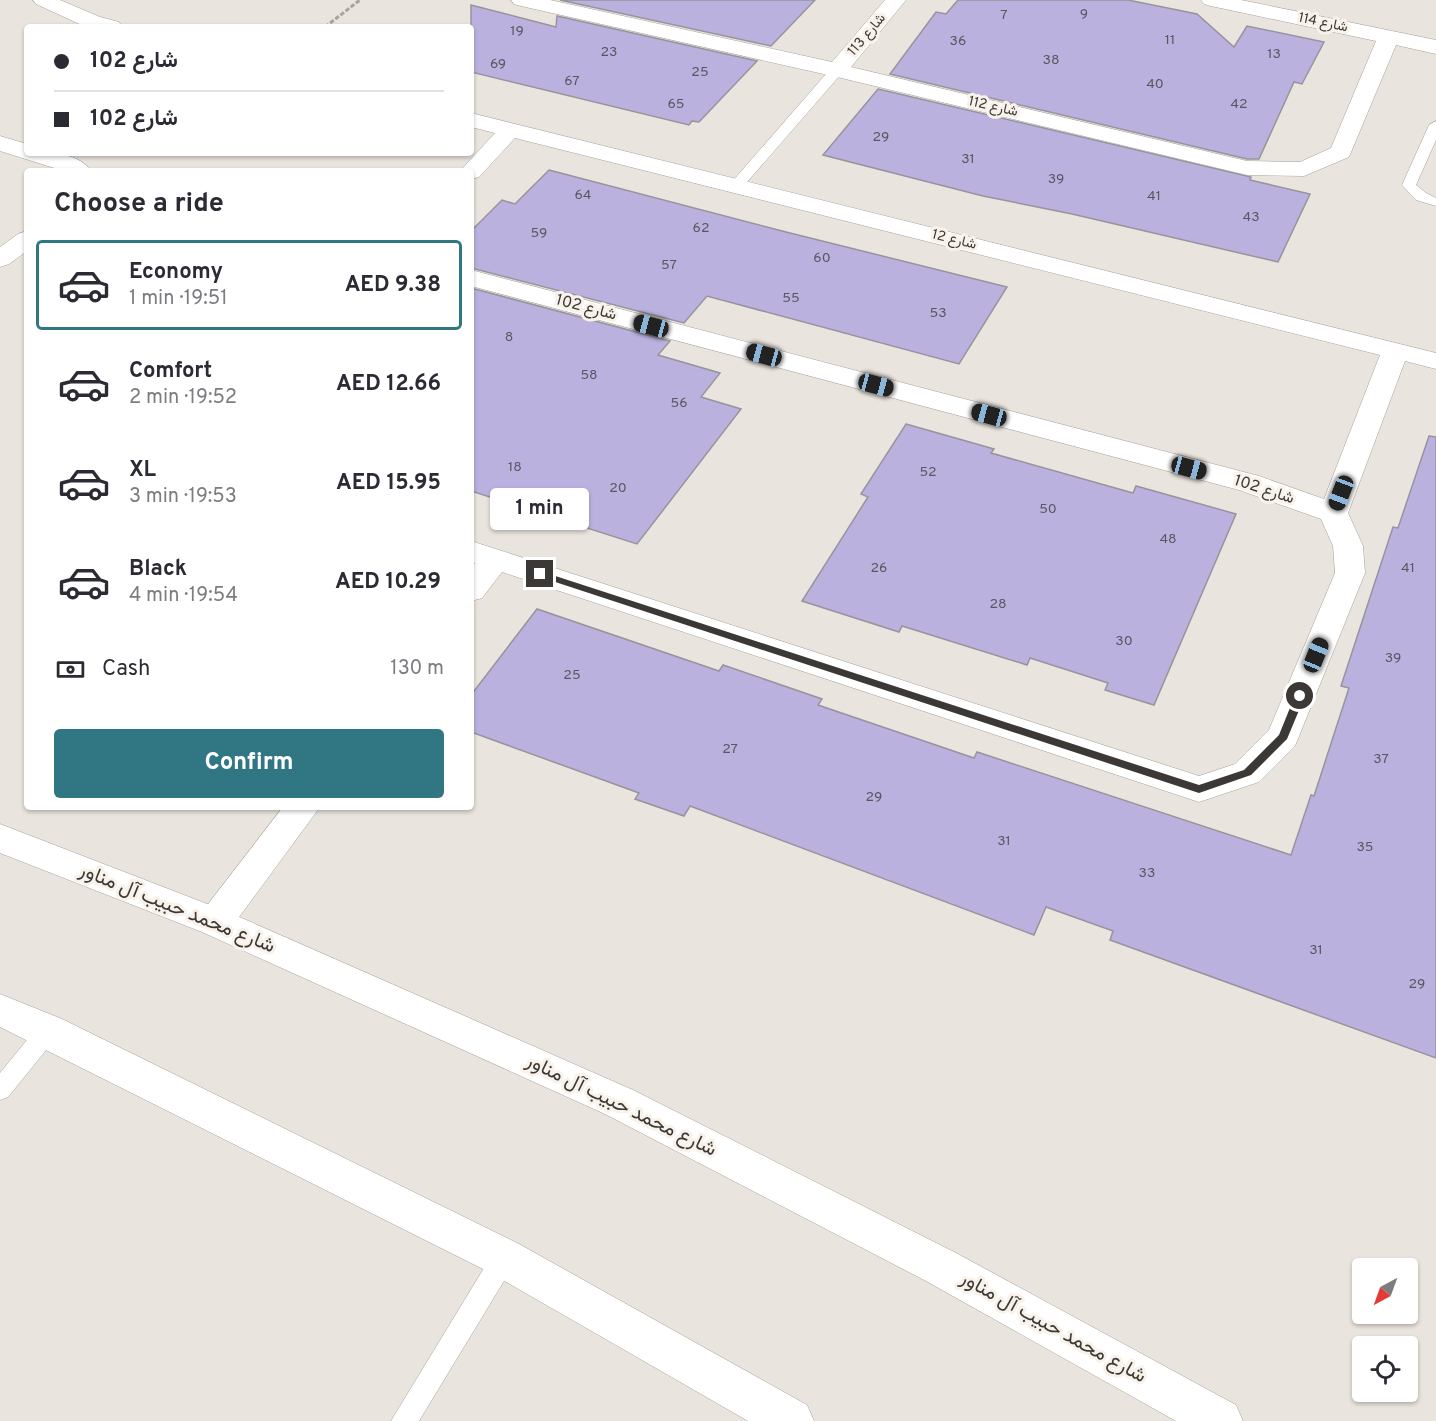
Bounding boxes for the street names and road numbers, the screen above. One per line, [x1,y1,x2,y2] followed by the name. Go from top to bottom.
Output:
[1296,9,1349,38] street label: شارع 114
[844,10,890,60] street label: شارع 113
[966,93,1019,122] street label: شارع 112
[930,226,978,255] street label: شارع 12
[553,290,619,326] street label: شارع 102
[1231,471,1297,509] street label: شارع 102
[74,857,279,960] street label: شارع محمد حبيب آل مناور
[521,1048,721,1163] street label: شارع محمد حبيب آل مناور
[955,1266,1151,1390] street label: شارع محمد حبيب آل مناور

